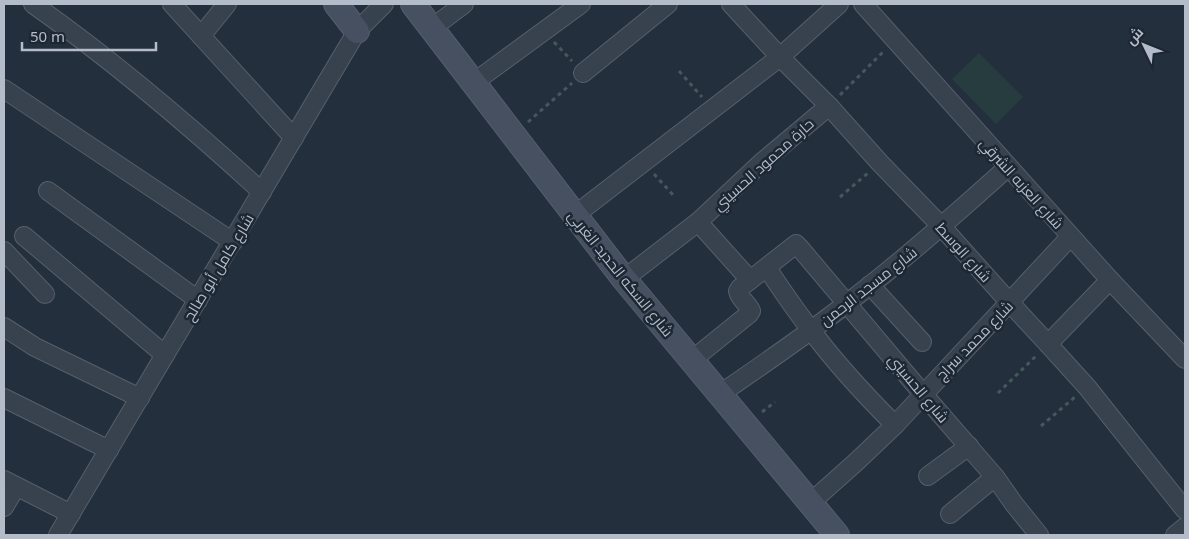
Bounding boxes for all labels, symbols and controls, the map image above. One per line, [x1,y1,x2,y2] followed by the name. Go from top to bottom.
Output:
[22,20,156,52] scale bar
[1119,20,1169,70] north arrow
[1121,23,1147,49] text: ش
[30,26,65,46] text: 50 m
[708,113,820,217] street label: حارة محمود الحسيني
[973,133,1068,235] street label: شارع العزبه الشرقي
[561,206,678,342] street label: شارع السكه الحديد الغربي
[178,210,260,325] street label: شارع كامل أبو صالح
[930,218,996,288] street label: شارع الوسط
[815,242,922,332] street label: شارع مسجد الرحمن
[931,296,1018,385] street label: شارع محمد سراج
[882,349,954,429] street label: شارع الحسيني

